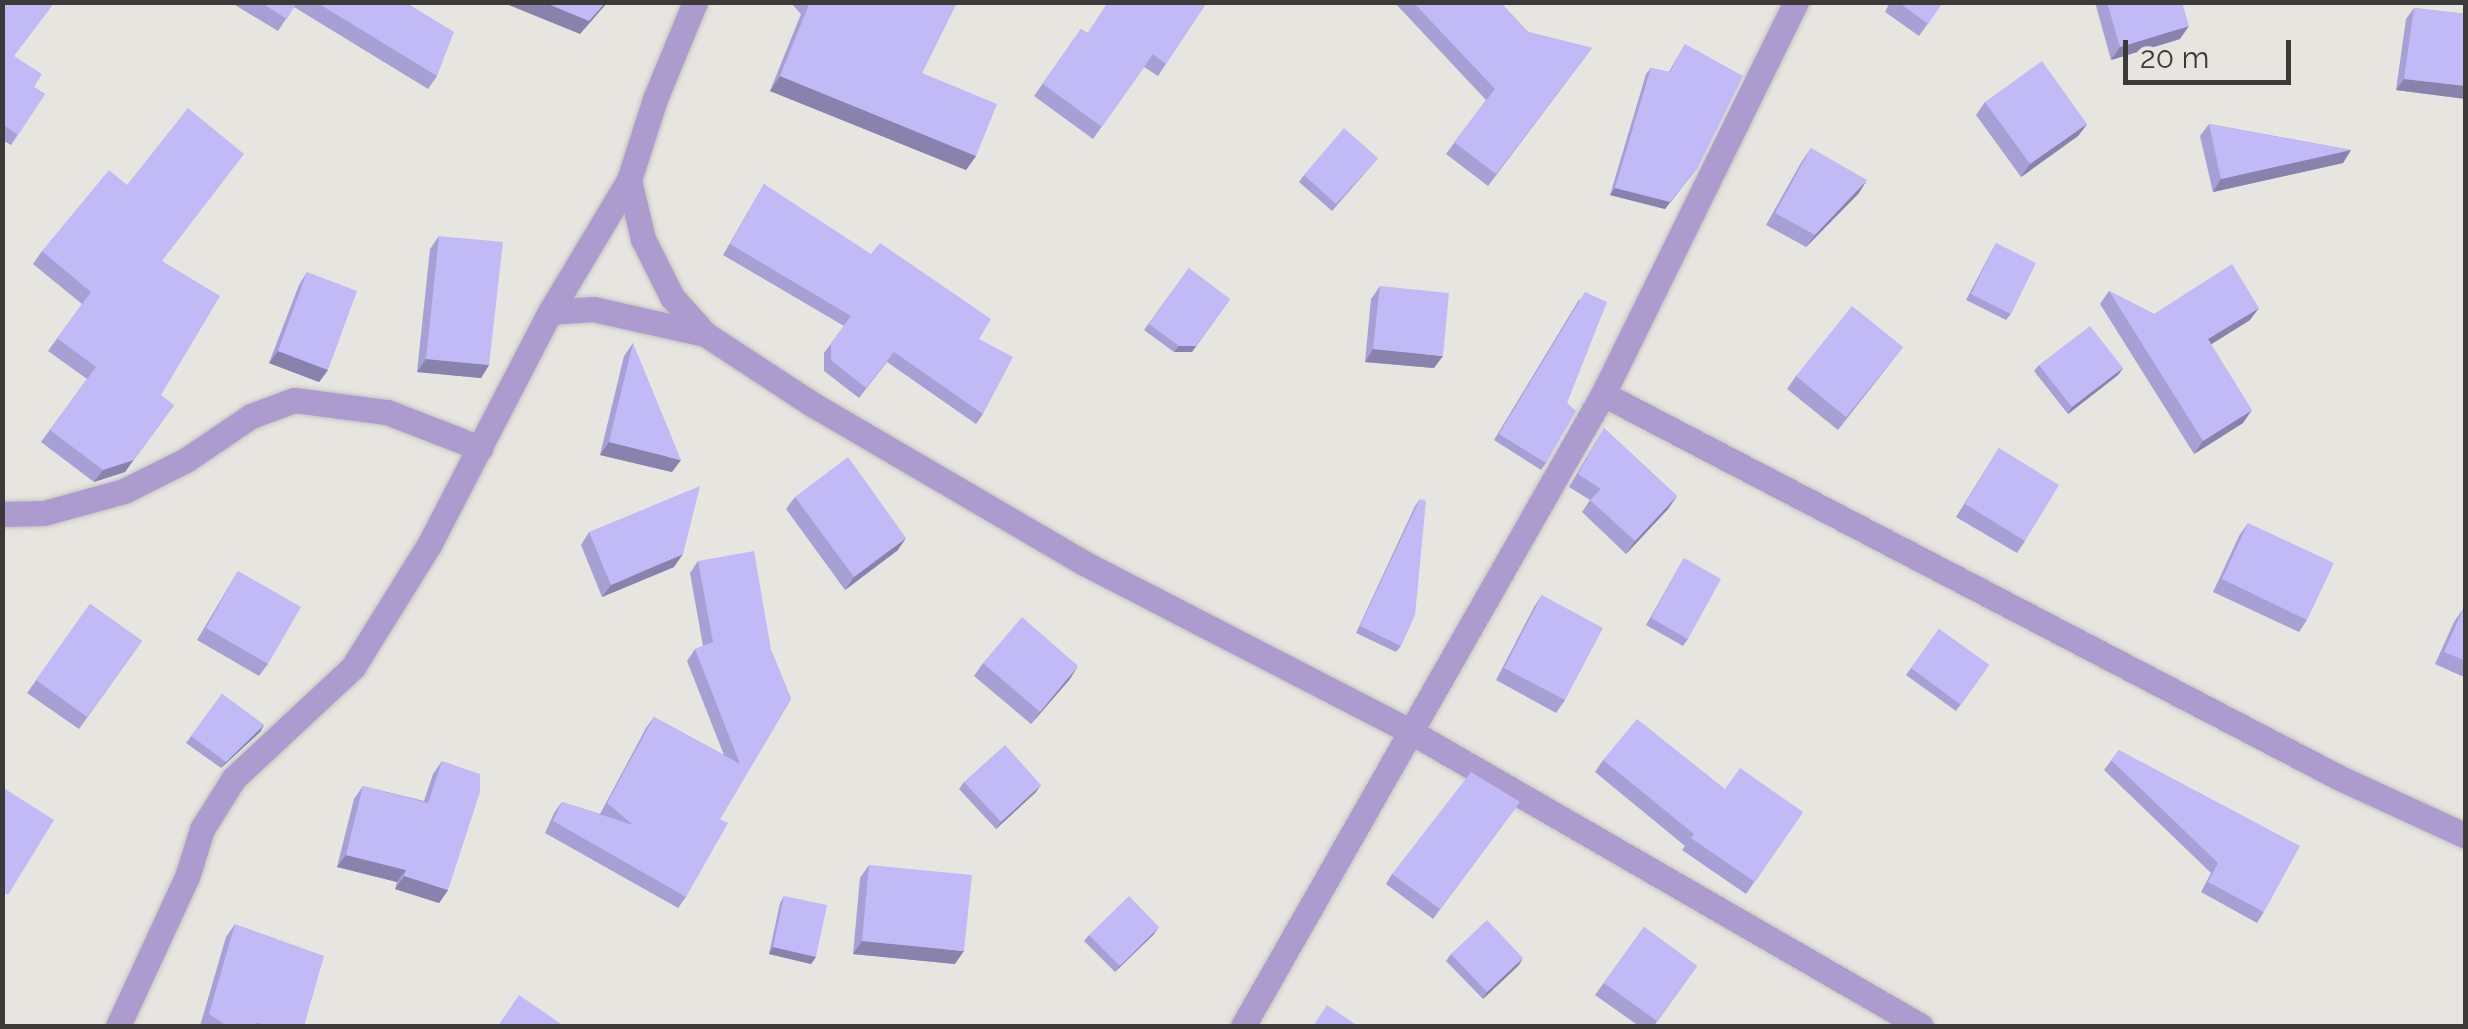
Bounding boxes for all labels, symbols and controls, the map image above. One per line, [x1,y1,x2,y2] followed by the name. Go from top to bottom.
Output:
[2128,20,2296,82] scale bar
[2140,40,2209,75] text: 20 m

